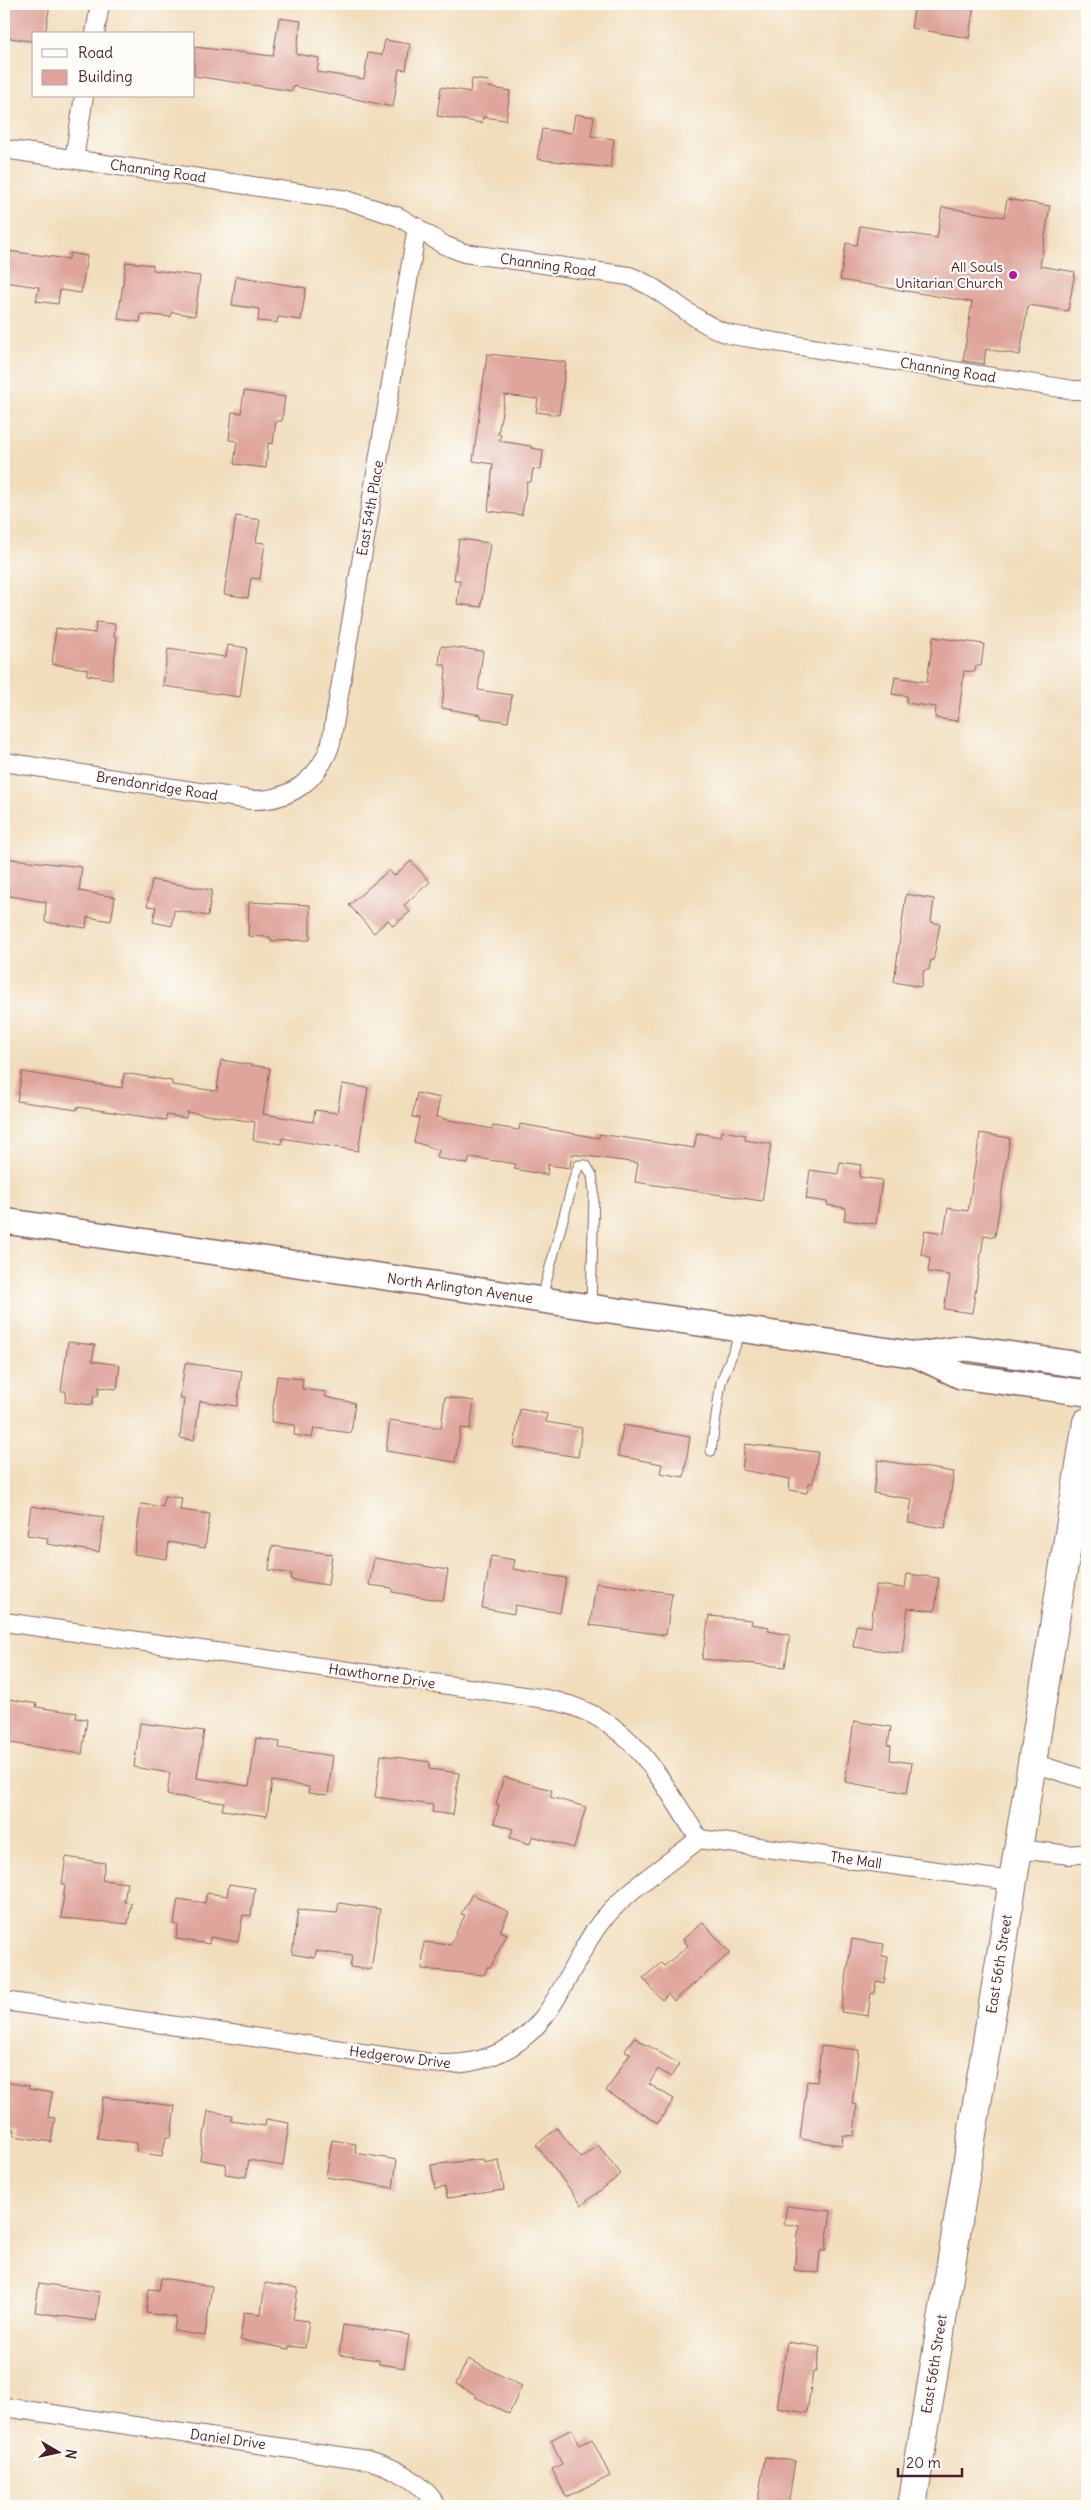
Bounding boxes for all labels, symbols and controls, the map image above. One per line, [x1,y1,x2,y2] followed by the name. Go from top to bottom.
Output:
[32,32,195,98] legend
[78,43,113,62] text: Road
[78,67,133,86] text: Building
[109,155,207,187] street label: Channing Road
[499,249,597,281] street label: Channing Road
[895,258,1003,292] place label: All Souls Unitarian Church
[1007,269,1019,281] marker: All Souls Unitarian Church
[899,354,997,386] street label: Channing Road
[353,459,387,557] street label: East 54th Place
[95,767,219,805] street label: Brendonridge Road
[386,1269,534,1307] street label: North Arlington Avenue
[328,1660,436,1692] street label: Hawthorne Drive
[829,1847,883,1873] street label: The Mall
[982,1913,1016,2015] street label: East 56th Street
[348,2042,452,2072] street label: Hedgerow Drive
[917,2313,951,2415] street label: East 56th Street
[189,2425,267,2453] street label: Daniel Drive
[32,2428,82,2478] north arrow
[898,2445,962,2477] scale bar
[61,2448,80,2460] text: N
[906,2453,941,2472] text: 20 m

